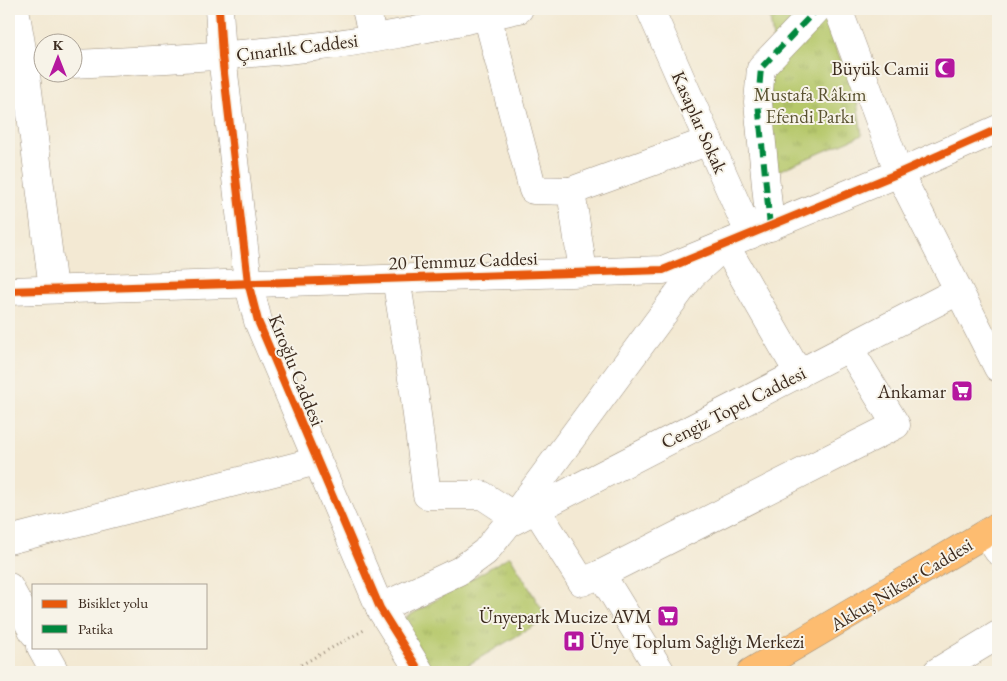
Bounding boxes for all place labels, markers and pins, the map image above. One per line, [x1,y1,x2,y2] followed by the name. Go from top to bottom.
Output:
[832,56,929,81] place label: Büyük Camii
[933,56,957,80] mosque icon: Büyük Camii
[877,379,947,404] place label: Ankamar
[950,379,974,403] supermarket icon: Ankamar
[479,604,652,629] place label: Ünyepark Mucize AVM
[656,604,680,628] supermarket icon: Ünyepark Mucize AVM
[562,629,586,653] hospital icon: Ünye Toplum Sağlığı Merkezi
[590,629,805,654] place label: Ünye Toplum Sağlığı Merkezi

